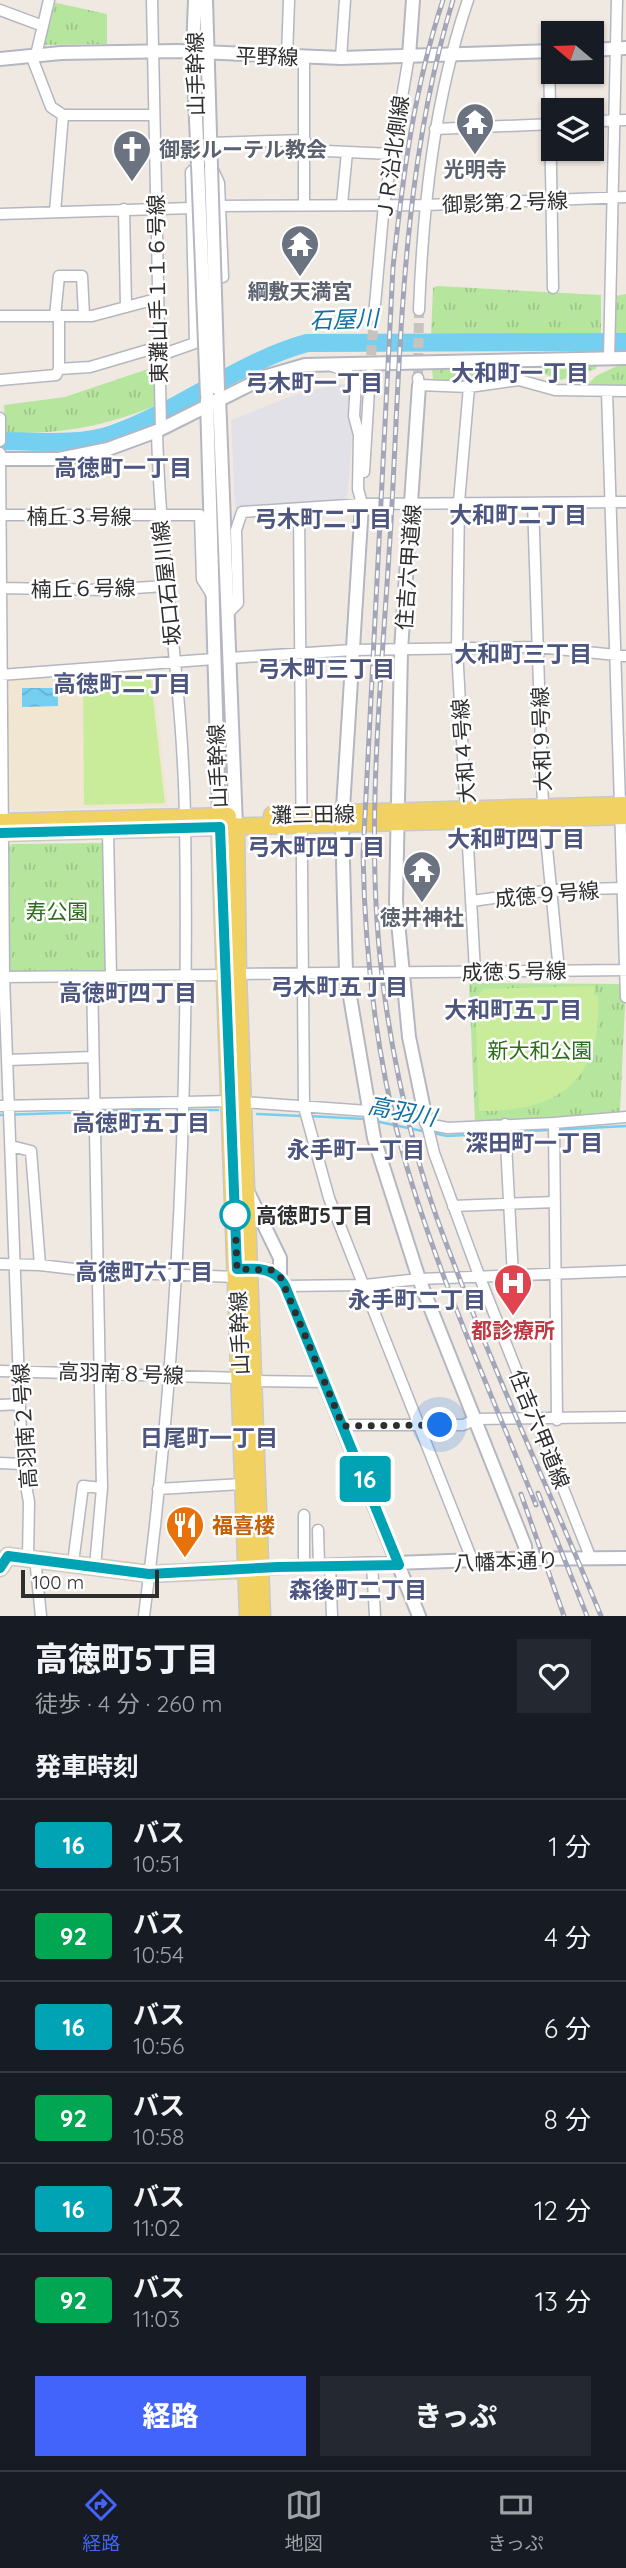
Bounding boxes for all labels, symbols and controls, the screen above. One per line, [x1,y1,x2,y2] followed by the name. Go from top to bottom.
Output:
[541,21,604,84] north arrow
[541,21,604,161] map controls
[181,32,209,116] street label: 山手幹線
[235,42,299,70] street label: 平野線
[370,94,414,222] street label: ＪＲ沿北側線
[541,98,604,161] button: layers
[454,101,496,156] temple icon: 光明寺
[111,128,153,183] church icon: 御影ルーテル教会
[159,136,327,162] place label: 御影ルーテル教会
[444,156,507,182] place label: 光明寺
[442,187,568,217] street label: 御影第２号線
[142,194,172,384] street label: 東灘山手１１６号線
[279,223,321,278] temple icon: 綱敷天満宮
[248,278,353,304] place label: 綱敷天満宮
[309,303,382,335] water label: 石屋川
[451,358,589,387] district label: 大和町一丁目
[245,368,383,397] district label: 弓木町一丁目
[54,453,192,482] district label: 高徳町一丁目
[449,500,587,529] district label: 大和町二丁目
[27,503,132,529] street label: 楠丘３号線
[391,503,425,631] street label: 住吉六甲道線
[254,504,392,533] district label: 弓木町二丁目
[146,519,186,647] street label: 坂口石屋川線
[30,574,136,602] street label: 楠丘６号線
[454,639,592,668] district label: 大和町三丁目
[257,654,395,683] district label: 弓木町三丁目
[53,669,191,698] district label: 高徳町二丁目
[526,686,556,792] street label: 大和９号線
[446,698,480,804] street label: 大和４号線
[203,724,231,808] street label: 山手幹線
[271,800,355,828] street label: 灘三田線
[447,824,585,853] district label: 大和町四丁目
[247,832,385,861] district label: 弓木町四丁目
[401,849,443,904] temple icon: 徳井神社
[494,876,600,912] street label: 成徳９号線
[26,898,89,924] park label: 寿公園
[380,904,464,930] place label: 徳井神社
[461,957,567,985] street label: 成徳５号線
[270,972,408,1001] district label: 弓木町五丁目
[59,978,197,1007] district label: 高徳町四丁目
[444,995,582,1024] district label: 大和町五丁目
[488,1037,593,1063] park label: 新大和公園
[365,1090,442,1132] water label: 高羽川
[72,1108,210,1137] district label: 高徳町五丁目
[465,1128,603,1157] district label: 深田町一丁目
[287,1135,425,1164] district label: 永手町一丁目
[220,1200,250,1230] marker: 高徳町5丁目
[256,1202,373,1228] place label: 高徳町5丁目
[75,1257,213,1286] district label: 高徳町六丁目
[492,1262,534,1317] hospital icon: 都診療所
[348,1285,486,1314] district label: 永手町二丁目
[225,1291,253,1375] street label: 山手幹線
[471,1317,555,1343] place label: 都診療所
[58,1358,184,1388] street label: 高羽南８号線
[7,1362,41,1490] street label: 高羽南２号線
[504,1366,576,1492] street label: 住吉六甲道線
[422,1407,457,1442] your location
[140,1423,278,1452] district label: 日尾町一丁目
[334,1456,396,1502] line badge: 16
[354,1464,376,1494] text: 16
[164,1504,206,1559] restaurant icon: 福喜楼
[212,1512,275,1538] place label: 福喜楼
[453,1546,559,1576] street label: 八幡本通り
[21,1567,159,1599] scale bar
[32,1570,84,1594] text: 100 m
[289,1575,427,1604] district label: 森後町二丁目
[35,1638,219,1679] text: 高徳町5丁目
[517,1639,591,1713] button: heart
[35,1689,223,1718] text: 徒歩 · 4 分 · 260 m
[35,1750,139,1783] text: 発車時刻
[133,1816,185,1849] text: バス
[62,1830,85,1860] text: 16
[548,1830,591,1863] text: 1 分
[133,1849,181,1878] text: 10:51
[133,1907,185,1940] text: バス
[60,1921,87,1951] text: 92
[544,1921,591,1954] text: 4 分
[133,1940,184,1969] text: 10:54
[133,1998,185,2031] text: バス
[62,2012,85,2042] text: 16
[544,2012,591,2045] text: 6 分
[133,2031,184,2060] text: 10:56
[133,2089,185,2122] text: バス
[60,2103,87,2133] text: 92
[544,2103,591,2136] text: 8 分
[133,2122,184,2151] text: 10:58
[133,2180,185,2213] text: バス
[62,2194,85,2224] text: 16
[534,2194,591,2227] text: 12 分
[133,2213,181,2242] text: 11:02
[133,2271,185,2304] text: バス
[60,2285,87,2315] text: 92
[535,2285,591,2318] text: 13 分
[133,2304,180,2333] text: 11:03
[35,2376,306,2456] button: 経路
[320,2376,591,2456] button: きっぷ
[82,2486,120,2555] tab: 経路
[285,2486,323,2555] tab: 地図
[487,2486,544,2555] tab: きっぷ

